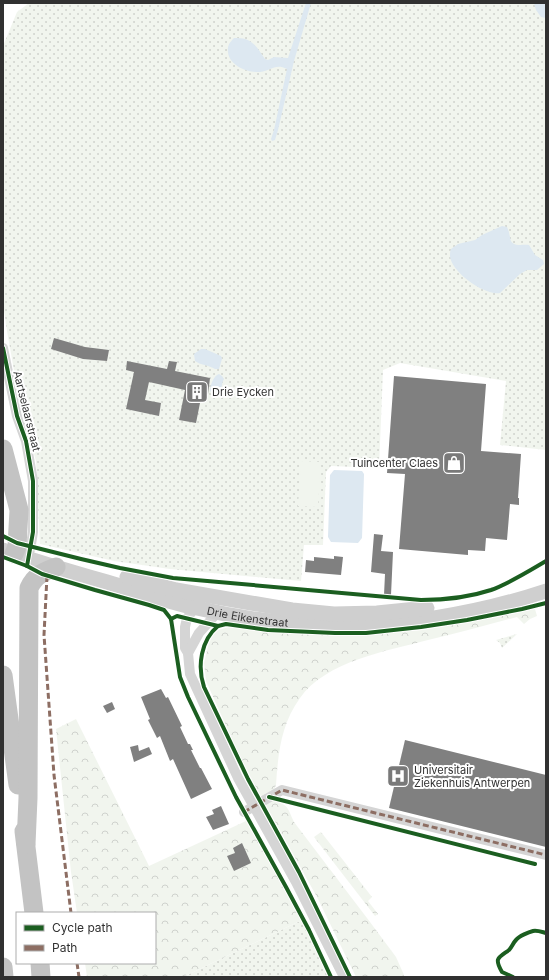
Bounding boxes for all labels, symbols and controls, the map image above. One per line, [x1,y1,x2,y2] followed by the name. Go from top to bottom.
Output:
[10,369,44,453] street label: Aartselaarstraat
[184,379,210,405] building icon: Drie Eycken
[212,385,274,399] place label: Drie Eycken
[441,450,467,476] shop icon: Tuincenter Claes
[351,456,438,470] place label: Tuincenter Claes
[206,603,289,630] street label: Drie Eikenstraat
[385,763,411,789] hospital icon: Universitair Ziekenhuis Antwerpen
[414,763,530,790] place label: Universitair Ziekenhuis Antwerpen
[16,912,156,964] legend
[52,920,113,935] text: Cycle path
[52,940,77,955] text: Path

